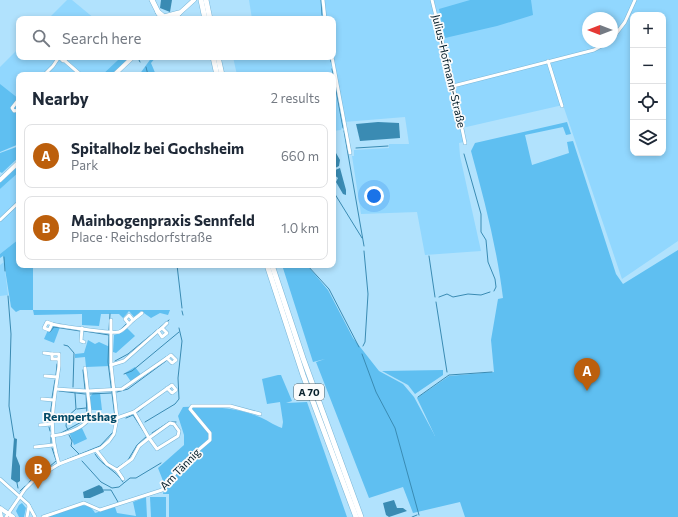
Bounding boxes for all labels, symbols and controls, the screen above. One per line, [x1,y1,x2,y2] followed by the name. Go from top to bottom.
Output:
[582,12,618,48] north arrow
[630,12,666,156] map controls
[630,12,666,48] button: +
[429,13,469,129] street label: Julius-Hofmann-Straße
[16,16,336,60] search box
[30,27,52,49] icon: search
[62,29,141,47] text: Search here
[630,48,666,84] button: −
[630,84,666,120] button: locate
[32,88,89,109] text: Nearby
[271,90,320,106] text: 2 results
[630,120,666,156] button: layers
[71,139,244,157] text: Spitalholz bei Gochsheim
[41,148,51,164] text: A
[281,148,319,164] text: 660 m
[71,157,98,173] text: Park
[364,186,384,206] your location
[71,211,255,229] text: Mainbogenpraxis Sennfeld
[42,220,50,236] text: B
[281,220,319,236] text: 1.0 km
[71,229,212,245] text: Place · Reichsdorfstraße
[574,358,600,391] pin: A
[294,384,324,400] road number: A 70
[43,409,117,423] district label: Rempertshag
[157,445,203,492] street label: Am Tännig
[25,456,51,489] pin: B

